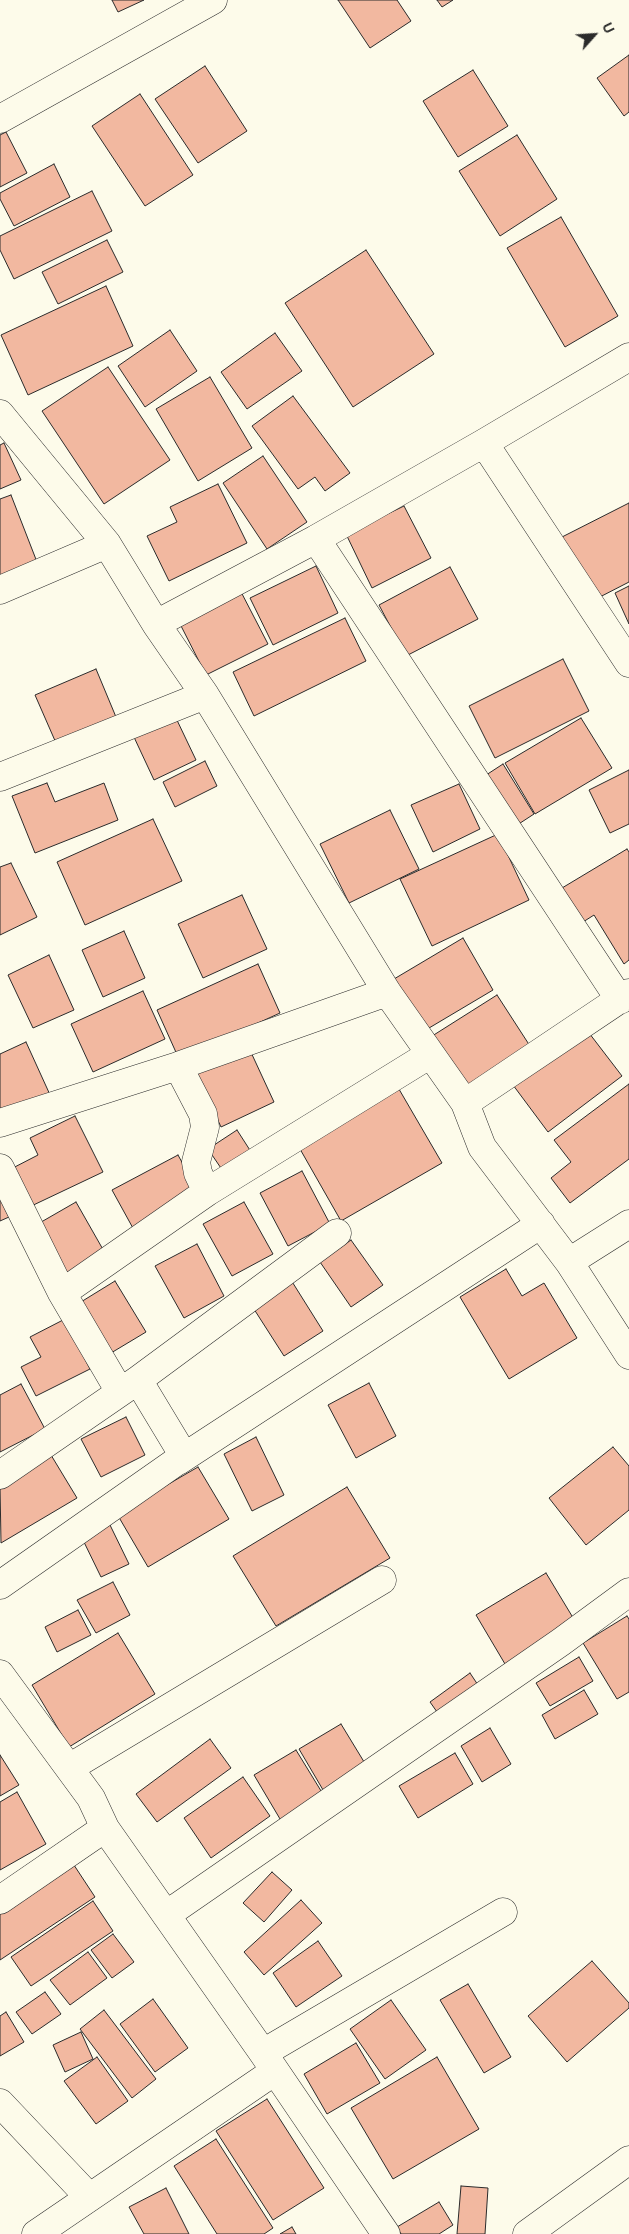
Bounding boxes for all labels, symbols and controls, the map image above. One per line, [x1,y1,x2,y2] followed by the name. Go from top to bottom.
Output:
[569,10,619,60] north arrow
[598,20,618,36] text: U

